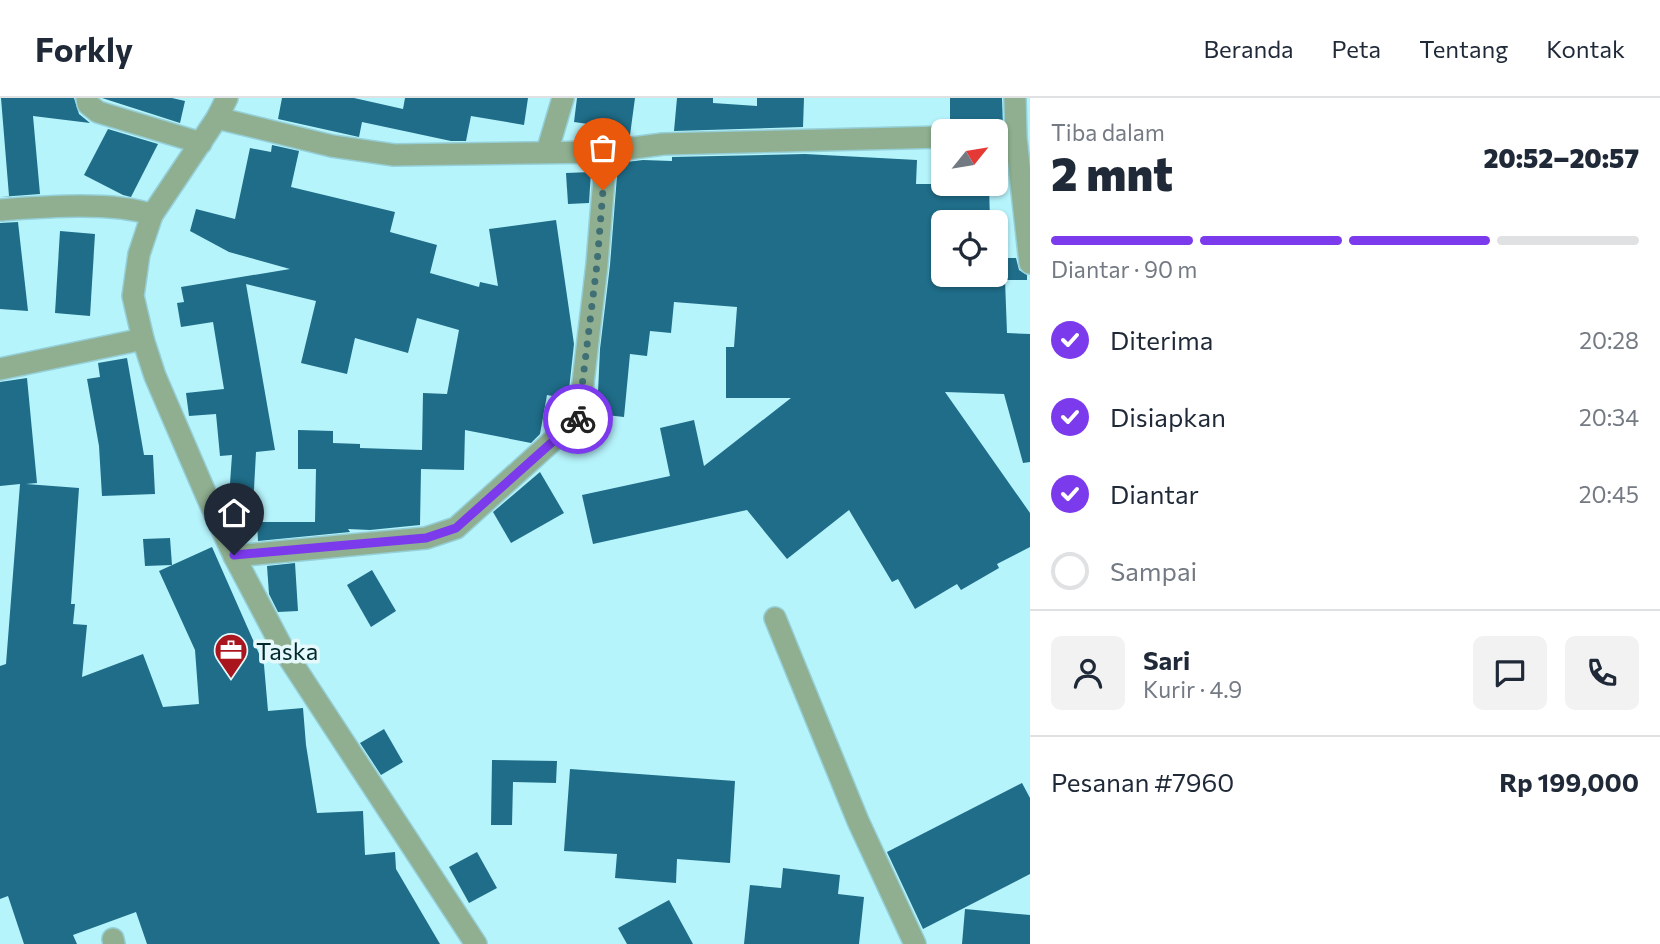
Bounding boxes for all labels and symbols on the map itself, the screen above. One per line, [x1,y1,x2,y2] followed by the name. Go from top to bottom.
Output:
[573,118,633,190] pin
[931,119,1008,196] north arrow
[543,384,613,454] courier
[204,483,264,555] pin
[212,631,250,680] office icon: Taska
[256,636,318,665] place label: Taska

